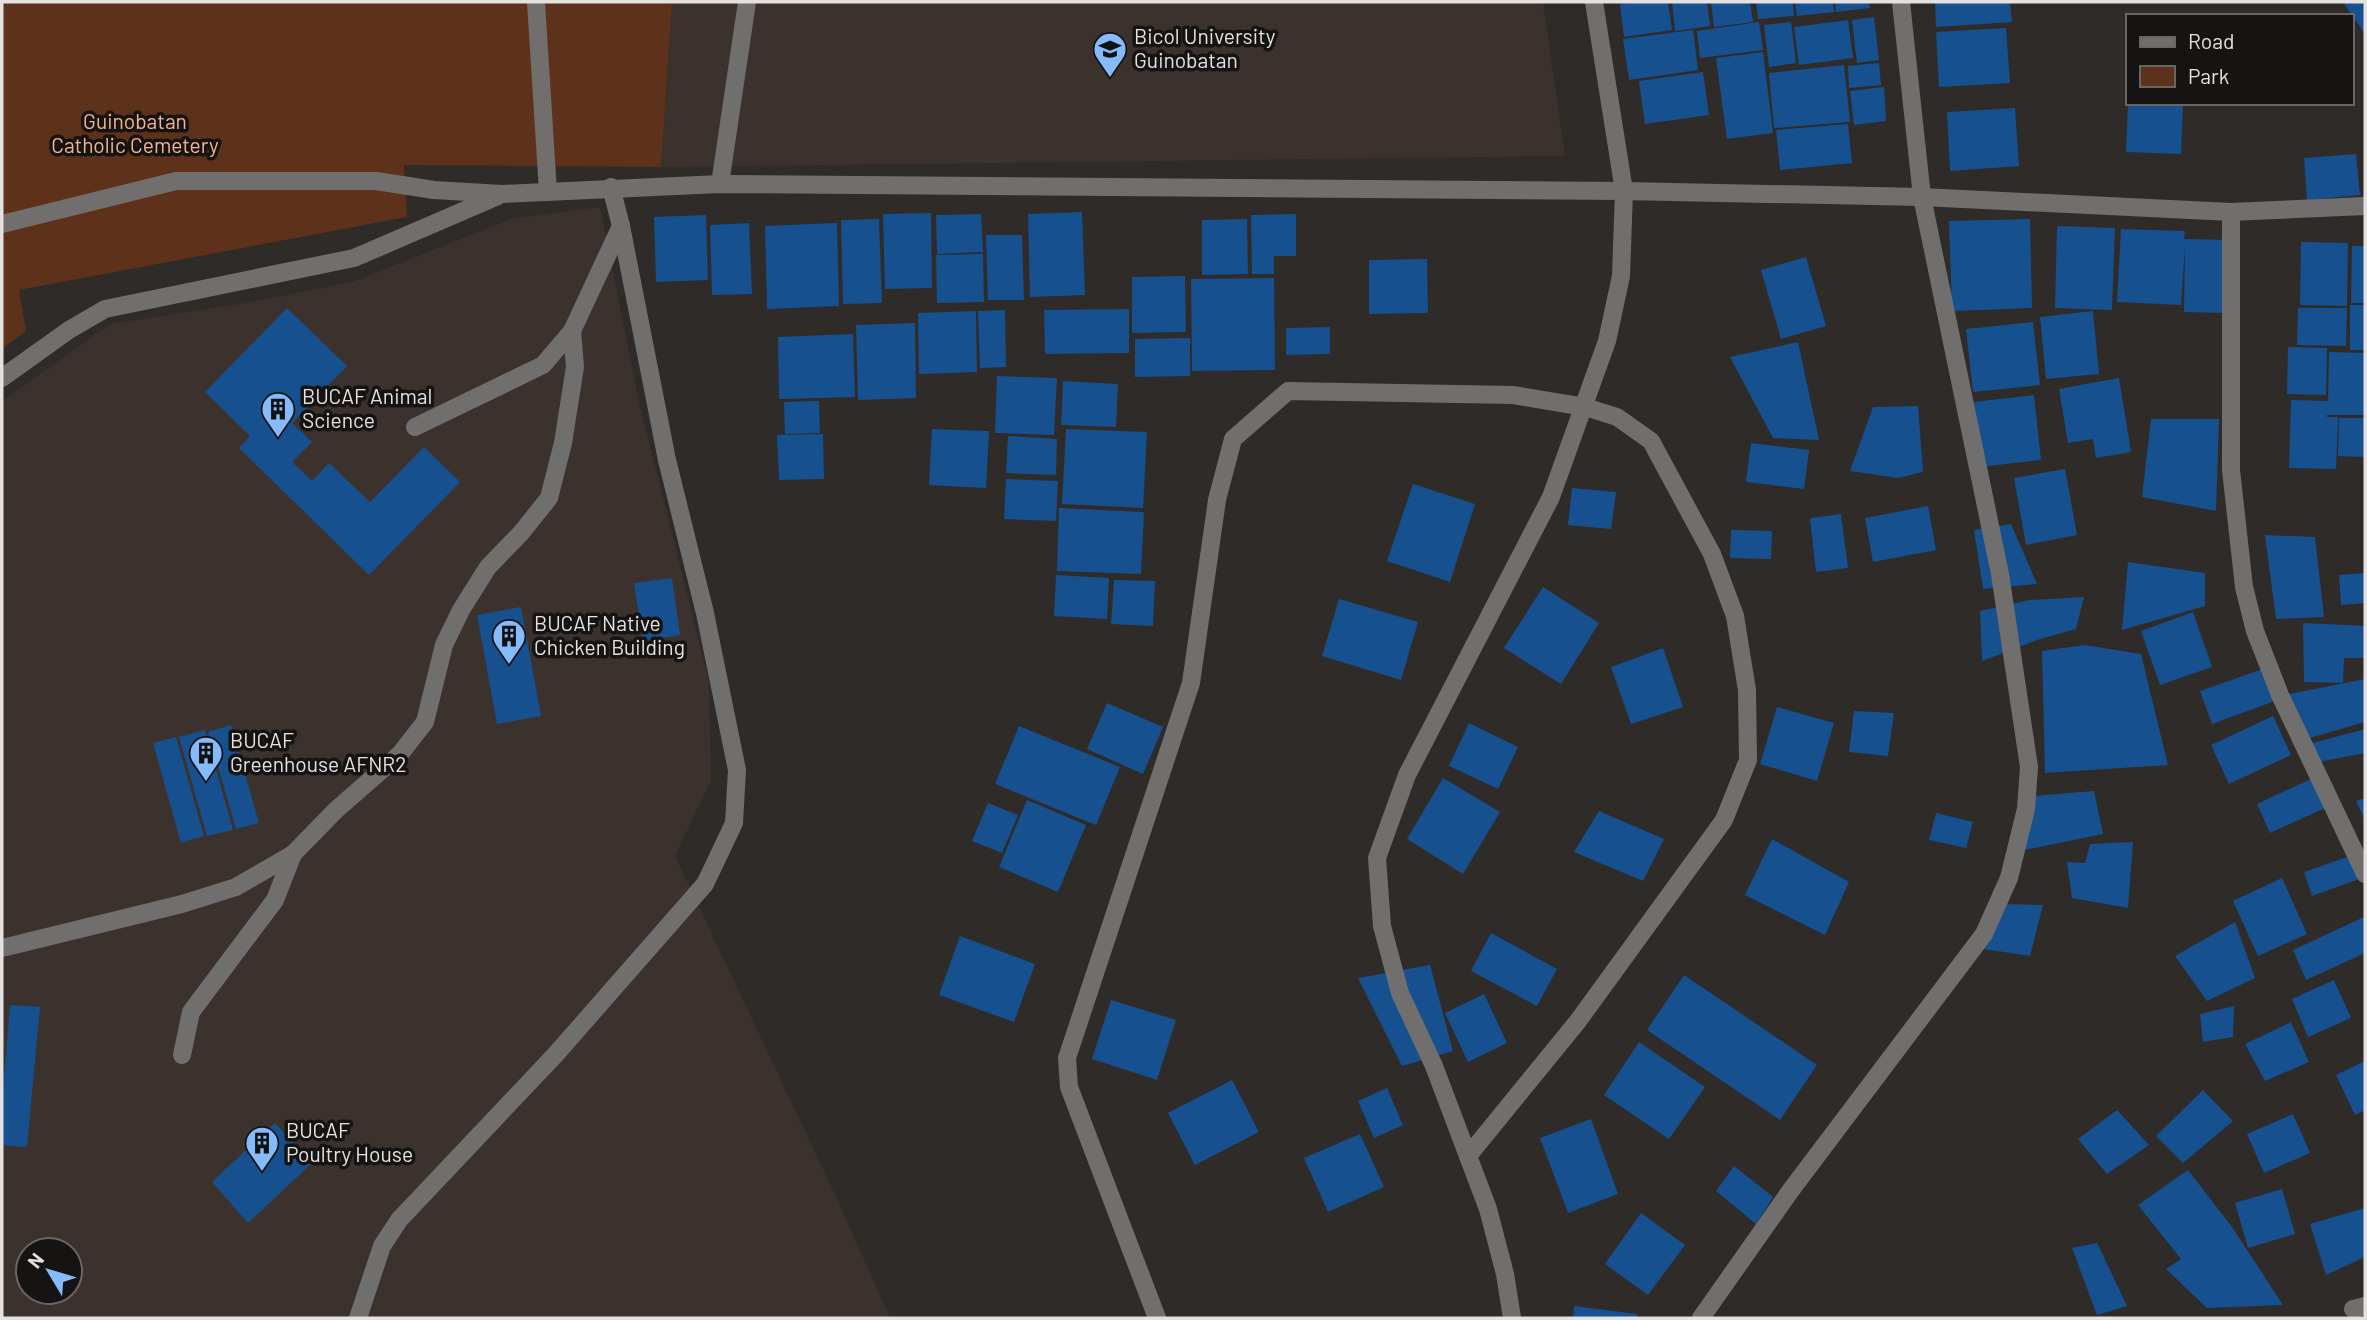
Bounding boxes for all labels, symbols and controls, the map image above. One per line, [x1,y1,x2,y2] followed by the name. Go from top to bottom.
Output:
[2126,14,2353,105] legend
[1134,23,1276,72] place label: Bicol University Guinobatan
[2188,28,2234,53] text: Road
[1091,30,1129,79] school or university icon: Bicol University Guinobatan
[2188,63,2229,88] text: Park
[51,108,219,157] park label: Guinobatan Catholic Cemetery
[302,383,432,432] place label: BUCAF Animal Science
[259,390,297,439] building icon: BUCAF Animal Science
[534,610,685,659] place label: BUCAF Native Chicken Building
[490,617,528,666] building icon: BUCAF Native Chicken Building
[230,727,406,776] place label: BUCAF Greenhouse AFNR2
[187,734,225,783] building icon: BUCAF Greenhouse AFNR2
[286,1117,413,1166] place label: BUCAF Poultry House
[243,1124,281,1173] building icon: BUCAF Poultry House
[14,1236,84,1306] north arrow
[22,1248,48,1272] text: N

